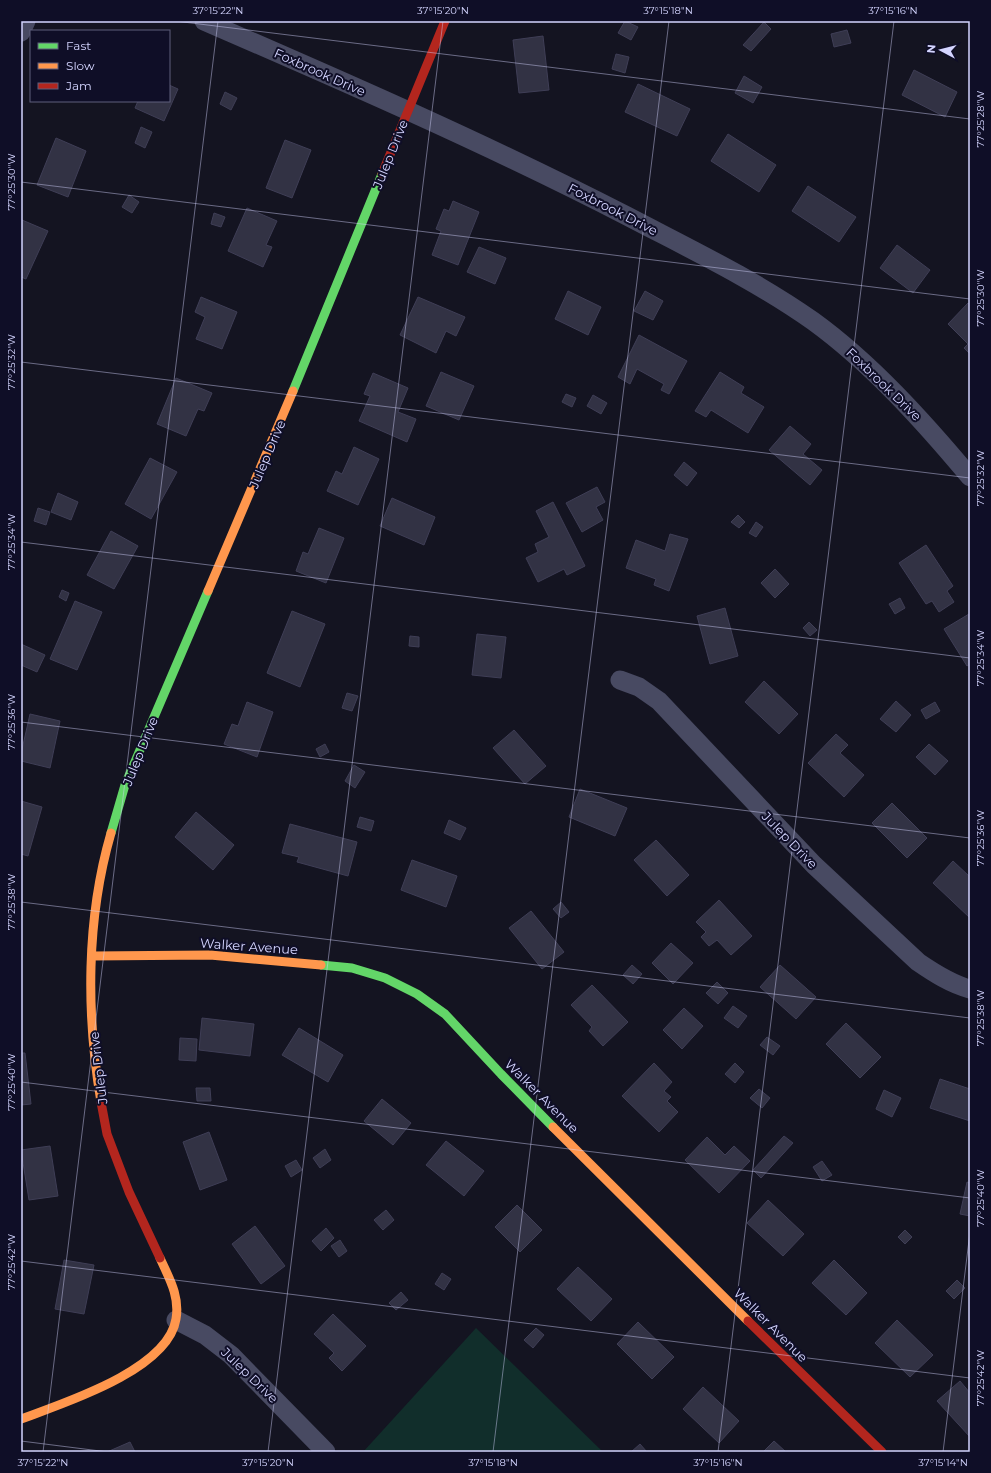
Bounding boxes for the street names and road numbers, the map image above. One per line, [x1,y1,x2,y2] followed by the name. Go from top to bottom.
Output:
[272,45,368,99] street label: Foxbrook Drive
[369,117,411,192] street label: Julep Drive
[566,180,661,238] street label: Foxbrook Drive
[843,344,925,424] street label: Foxbrook Drive
[245,417,289,492] street label: Julep Drive
[119,714,161,789] street label: Julep Drive
[758,808,821,872] street label: Julep Drive
[200,935,299,957] street label: Walker Avenue
[86,1031,111,1106] street label: Julep Drive
[502,1056,582,1136] street label: Walker Avenue
[731,1285,811,1365] street label: Walker Avenue
[218,1343,282,1406] street label: Julep Drive

